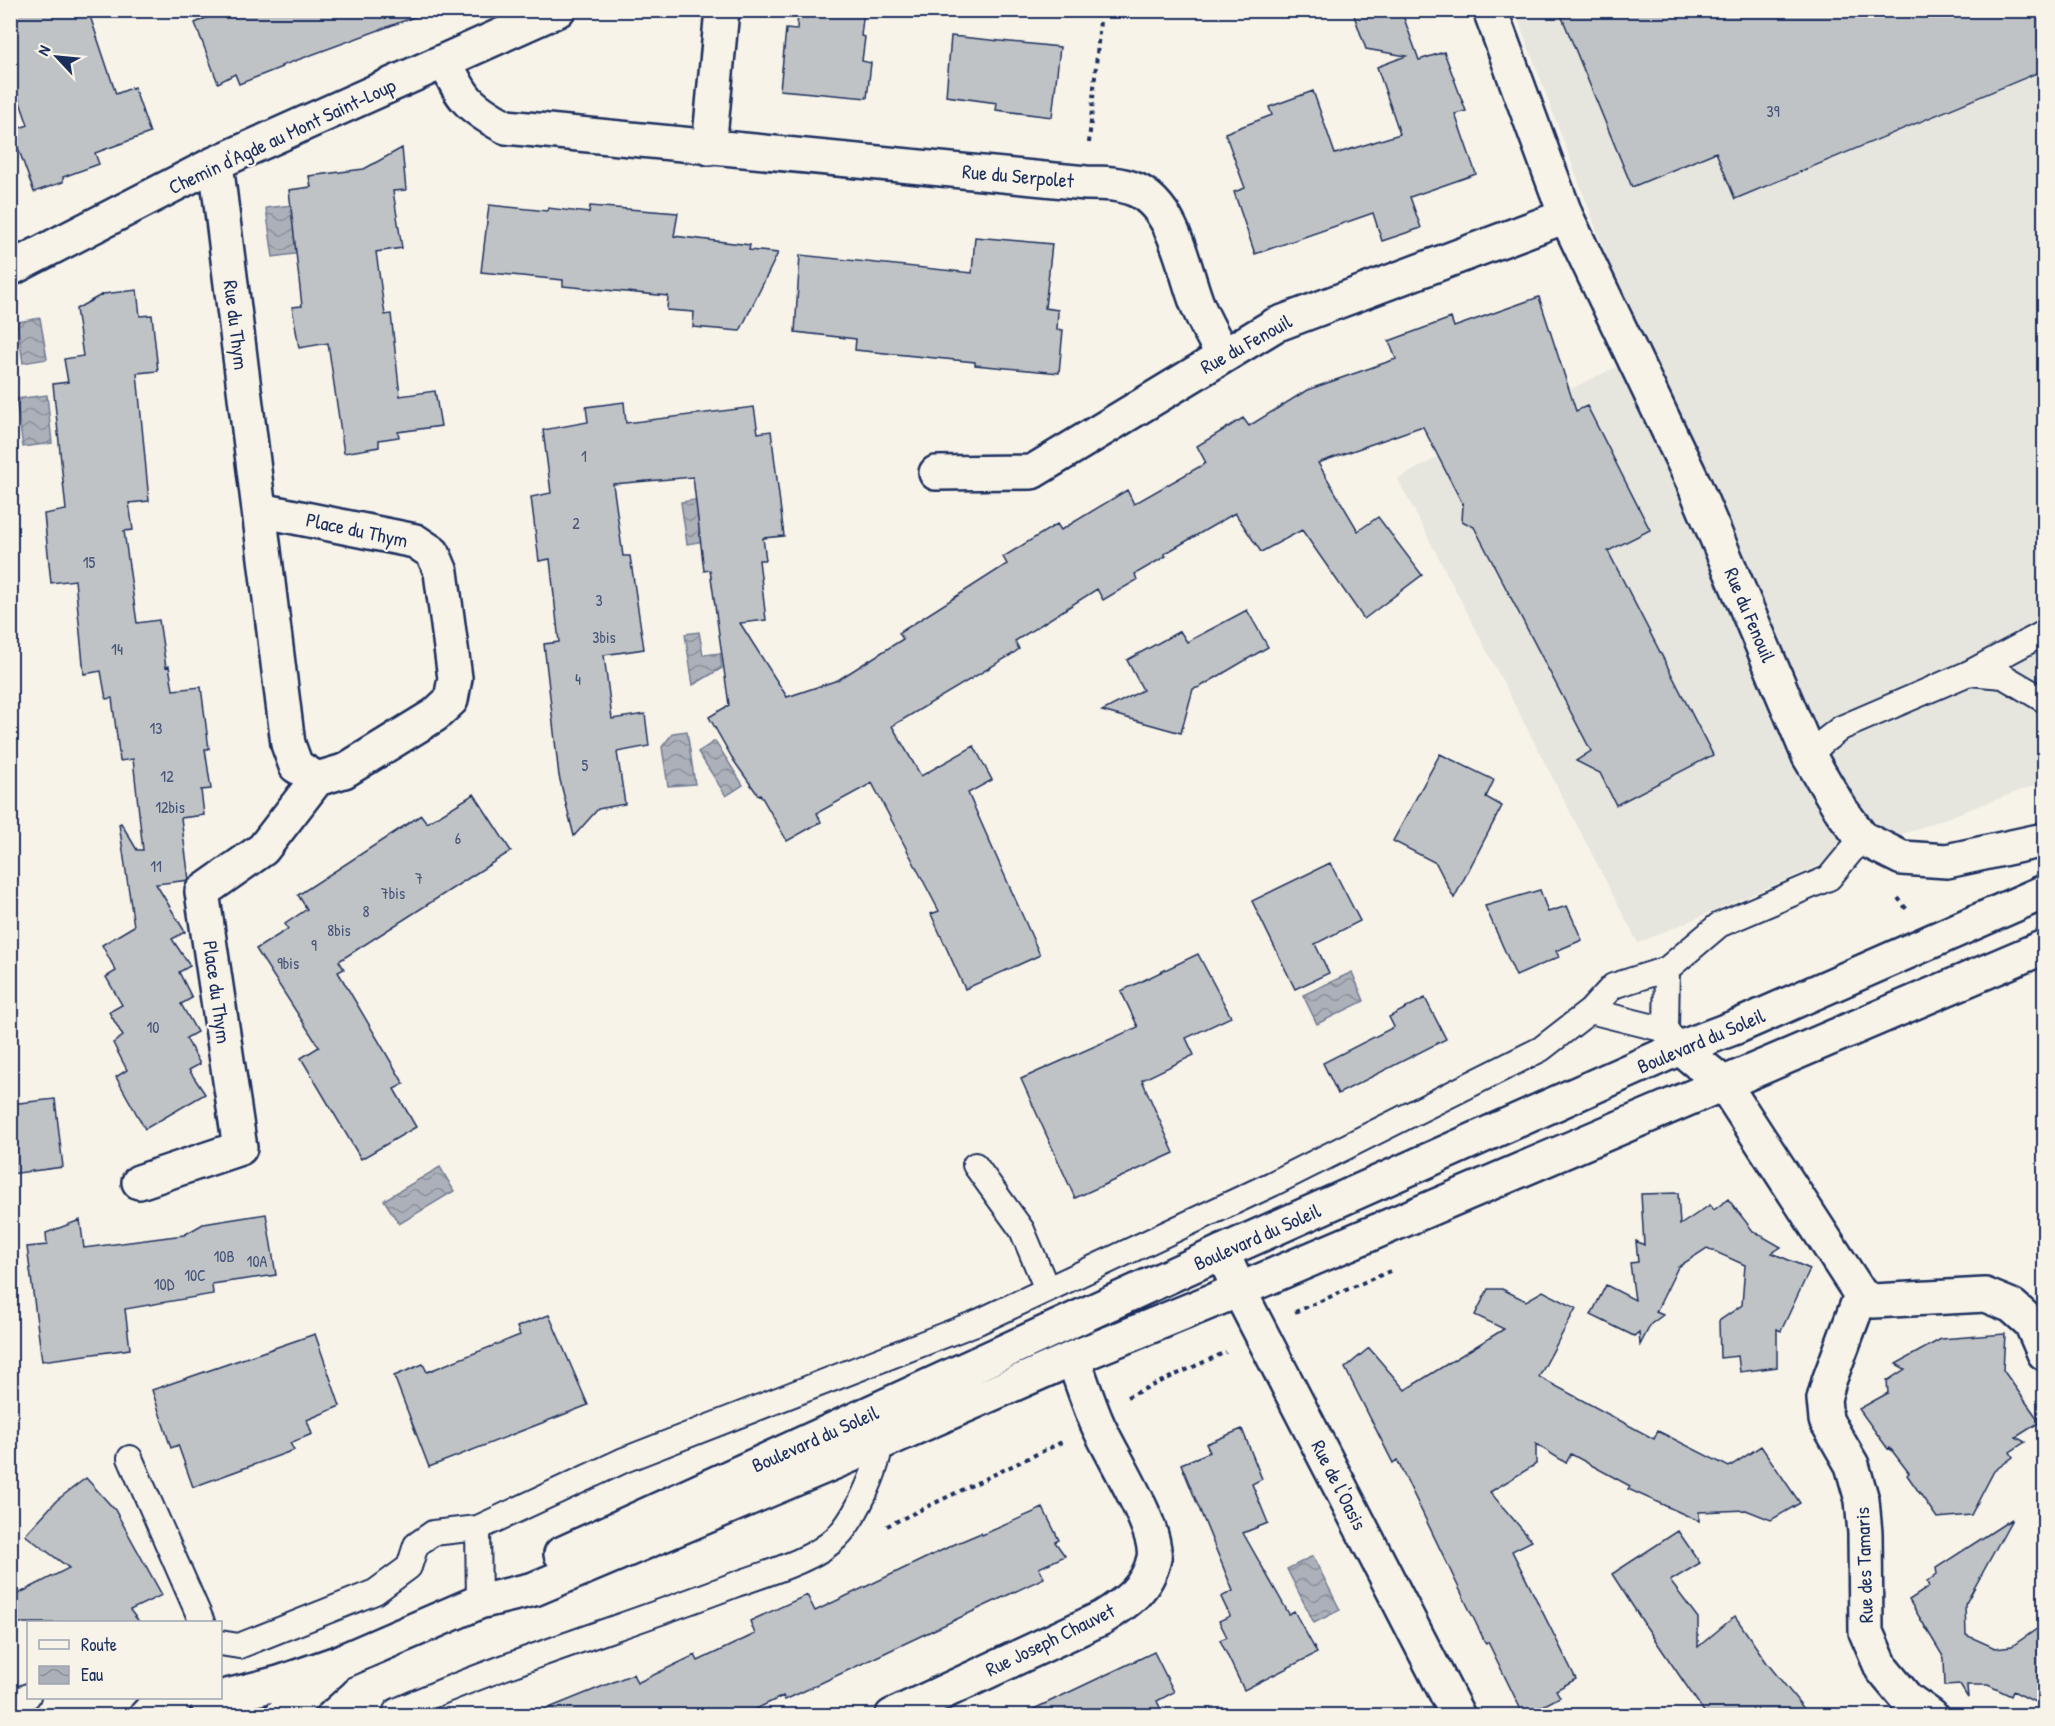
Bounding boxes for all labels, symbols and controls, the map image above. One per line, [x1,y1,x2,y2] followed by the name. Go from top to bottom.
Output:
[27,27,87,87] north arrow
[32,41,55,59] text: N
[164,71,400,200] street label: Chemin d'Agde au Mont Saint-Loup
[1766,100,1780,122] house number: 39
[961,157,1076,194] street label: Rue du Serpolet
[218,279,255,371] street label: Rue du Thym
[1195,307,1297,380] street label: Rue du Fenouil
[581,445,587,467] house number: 1
[304,506,410,553] street label: Place du Thym
[572,512,580,534] house number: 2
[83,551,96,573] house number: 15
[1718,563,1783,667] street label: Rue du Fenouil
[595,589,603,611] house number: 3
[592,626,616,648] house number: 3bis
[111,638,123,660] house number: 14
[575,668,581,690] house number: 4
[150,717,162,739] house number: 13
[582,754,589,776] house number: 5
[160,765,174,787] house number: 12
[155,796,185,818] house number: 12bis
[455,827,461,849] house number: 6
[150,855,162,877] house number: 11
[415,867,423,889] house number: 7
[381,882,405,904] house number: 7bis
[363,900,370,922] house number: 8
[327,919,351,941] house number: 8bis
[311,934,317,956] house number: 9
[197,939,238,1045] street label: Place du Thym
[277,952,299,974] house number: 9bis
[1633,1001,1769,1080] street label: Boulevard du Soleil
[147,1016,159,1038] house number: 10
[1189,1196,1325,1277] street label: Boulevard du Soleil
[213,1245,235,1267] house number: 10B
[247,1250,268,1272] house number: 10A
[184,1264,206,1286] house number: 10C
[154,1273,175,1295] house number: 10D
[747,1398,883,1479] street label: Boulevard du Soleil
[1305,1435,1374,1535] street label: Rue de l'Oasis
[1848,1506,1879,1624] street label: Rue des Tamaris
[981,1596,1120,1682] street label: Rue Joseph Chauvet
[27,1621,222,1699] legend
[81,1632,117,1657] text: Route
[81,1662,103,1687] text: Eau

